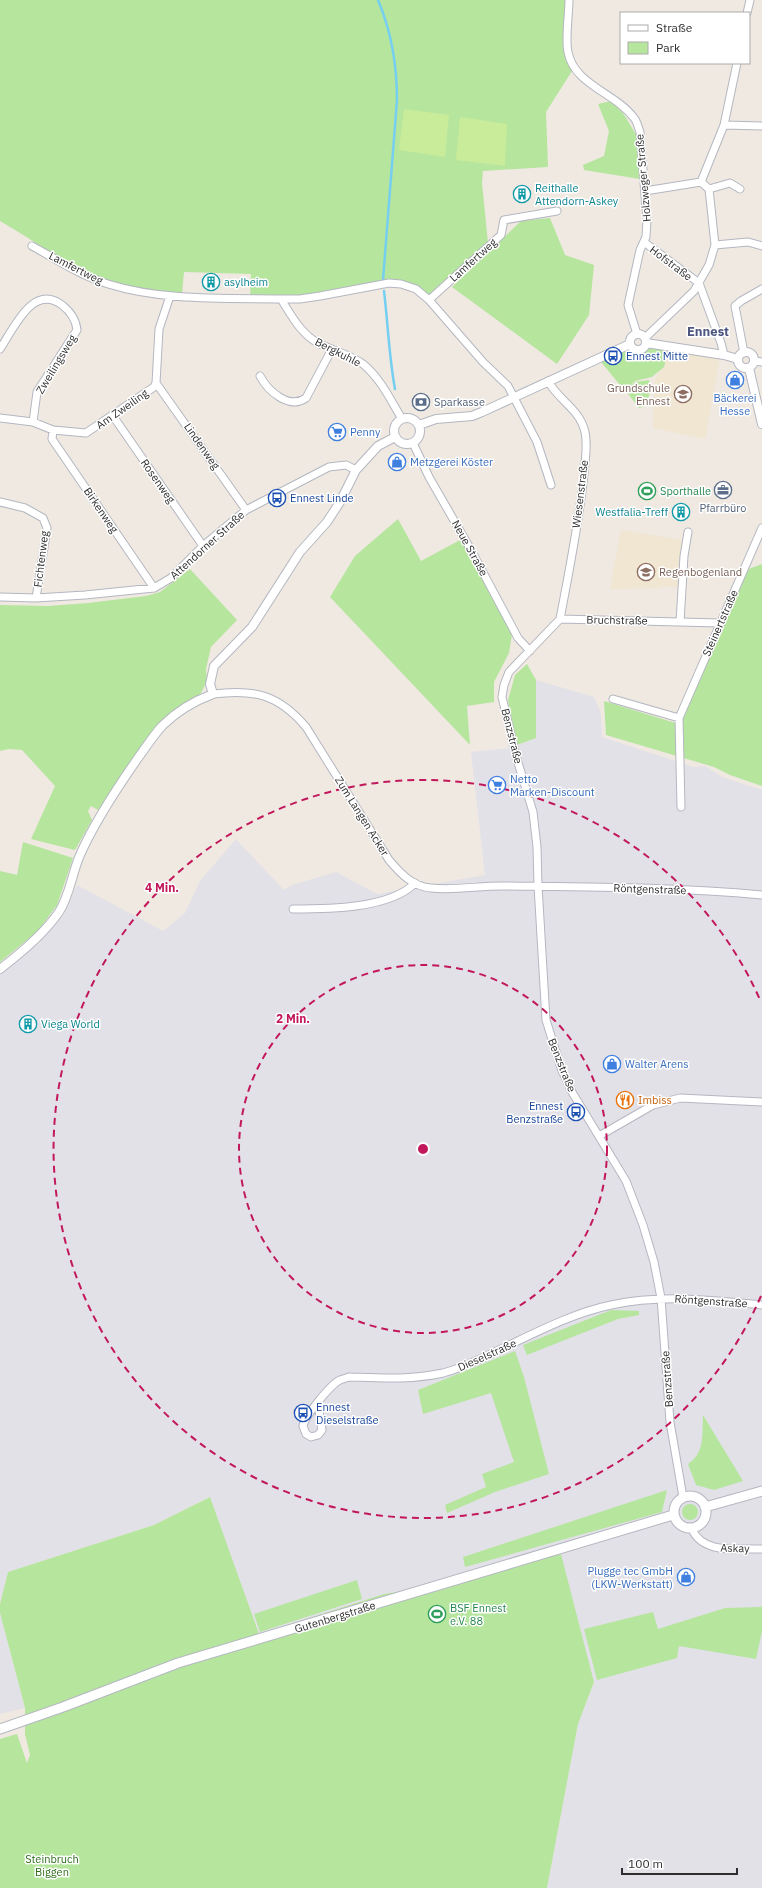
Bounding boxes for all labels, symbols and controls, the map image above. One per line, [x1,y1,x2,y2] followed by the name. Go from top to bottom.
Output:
[620,12,750,64] legend
[656,20,693,35] text: Straße
[656,40,681,55] text: Park
[632,134,654,222] street label: Holzweger Straße
[535,181,619,208] place label: Reithalle Attendorn-Askey
[512,184,532,204] building icon: Reithalle Attendorn-Askey
[446,235,500,285] street label: Lamfertweg
[647,243,695,283] street label: Hofstraße
[47,248,106,288] street label: Lamfertweg
[201,272,221,292] building icon: asylheim
[224,275,268,289] place label: asylheim
[687,323,729,340] district label: Ennest
[33,332,79,396] street label: Zweilingsweg
[313,334,363,370] street label: Bergkuhle
[603,346,623,366] bus stop icon: Ennest Mitte
[626,349,688,363] place label: Ennest Mitte
[725,370,745,390] shop icon: Bäckerei Hesse
[607,381,670,408] place label: Grundschule Ennest
[673,384,693,404] school or university icon: Grundschule Ennest
[93,386,151,432] street label: Am Zweiling
[713,391,757,418] place label: Bäckerei Hesse
[411,392,431,412] bank icon: Sparkasse
[434,395,485,409] place label: Sparkasse
[181,420,223,472] street label: Lindenweg
[327,422,347,442] supermarket icon: Penny
[350,425,381,439] place label: Penny
[387,452,407,472] shop icon: Metzgerei Köster
[410,455,493,469] place label: Metzgerei Köster
[138,456,178,506] street label: Rosenweg
[569,459,591,529] street label: Wiesenstraße
[713,480,733,500] office icon: Pfarrbüro
[637,481,657,501] sports icon: Sporthalle
[660,484,711,498] place label: Sporthalle
[81,485,121,536] street label: Birkenweg
[267,488,287,508] bus stop icon: Ennest Linde
[290,491,354,505] place label: Ennest Linde
[700,501,746,515] place label: Pfarrbüro
[671,502,691,522] building icon: Westfalia-Treff
[596,505,668,519] place label: Westfalia-Treff
[167,508,247,582] street label: Attendorner Straße
[449,518,491,578] street label: Neue Straße
[31,530,51,588] street label: Fichtenweg
[636,562,656,582] school or university icon: Regenbogenland
[659,565,742,579] place label: Regenbogenland
[699,588,741,658] street label: Steinertstraße
[586,612,648,628] street label: Bruchstraße
[498,707,526,765] street label: Benzstraße
[510,772,595,799] place label: Netto Marken-Discount
[332,774,392,858] street label: Zum Langen Acker
[487,775,507,795] supermarket icon: Netto Marken-Discount
[145,880,179,895] text: 4 Min.
[613,881,687,897] street label: Röntgenstraße
[276,1011,310,1026] text: 2 Min.
[18,1014,38,1034] building icon: Viega World
[41,1017,100,1031] place label: Viega World
[545,1036,579,1094] street label: Benzstraße
[602,1054,622,1074] shop icon: Walter Arens
[625,1057,689,1071] place label: Walter Arens
[615,1090,635,1110] restaurant icon: Imbiss
[638,1093,672,1107] place label: Imbiss
[506,1099,563,1126] place label: Ennest Benzstraße
[566,1102,586,1122] bus stop icon: Ennest Benzstraße
[416,1142,430,1156] centre of rings
[674,1291,748,1311] street label: Röntgenstraße
[456,1336,518,1374] street label: Dieselstraße
[658,1350,676,1408] street label: Benzstraße
[316,1400,379,1427] place label: Ennest Dieselstraße
[293,1403,313,1423] bus stop icon: Ennest Dieselstraße
[720,1540,750,1556] street label: Askay
[587,1564,673,1591] place label: Plugge tec GmbH (LKW-Werkstatt)
[676,1567,696,1587] shop icon: Plugge tec GmbH (LKW-Werkstatt)
[293,1598,377,1636] street label: Gutenbergstraße
[450,1601,507,1628] place label: BSF Ennest e.V. 88
[427,1604,447,1624] sports icon: BSF Ennest e.V. 88
[622,1850,737,1876] scale bar
[25,1852,79,1879] park label: Steinbruch Biggen
[628,1856,663,1871] text: 100 m

